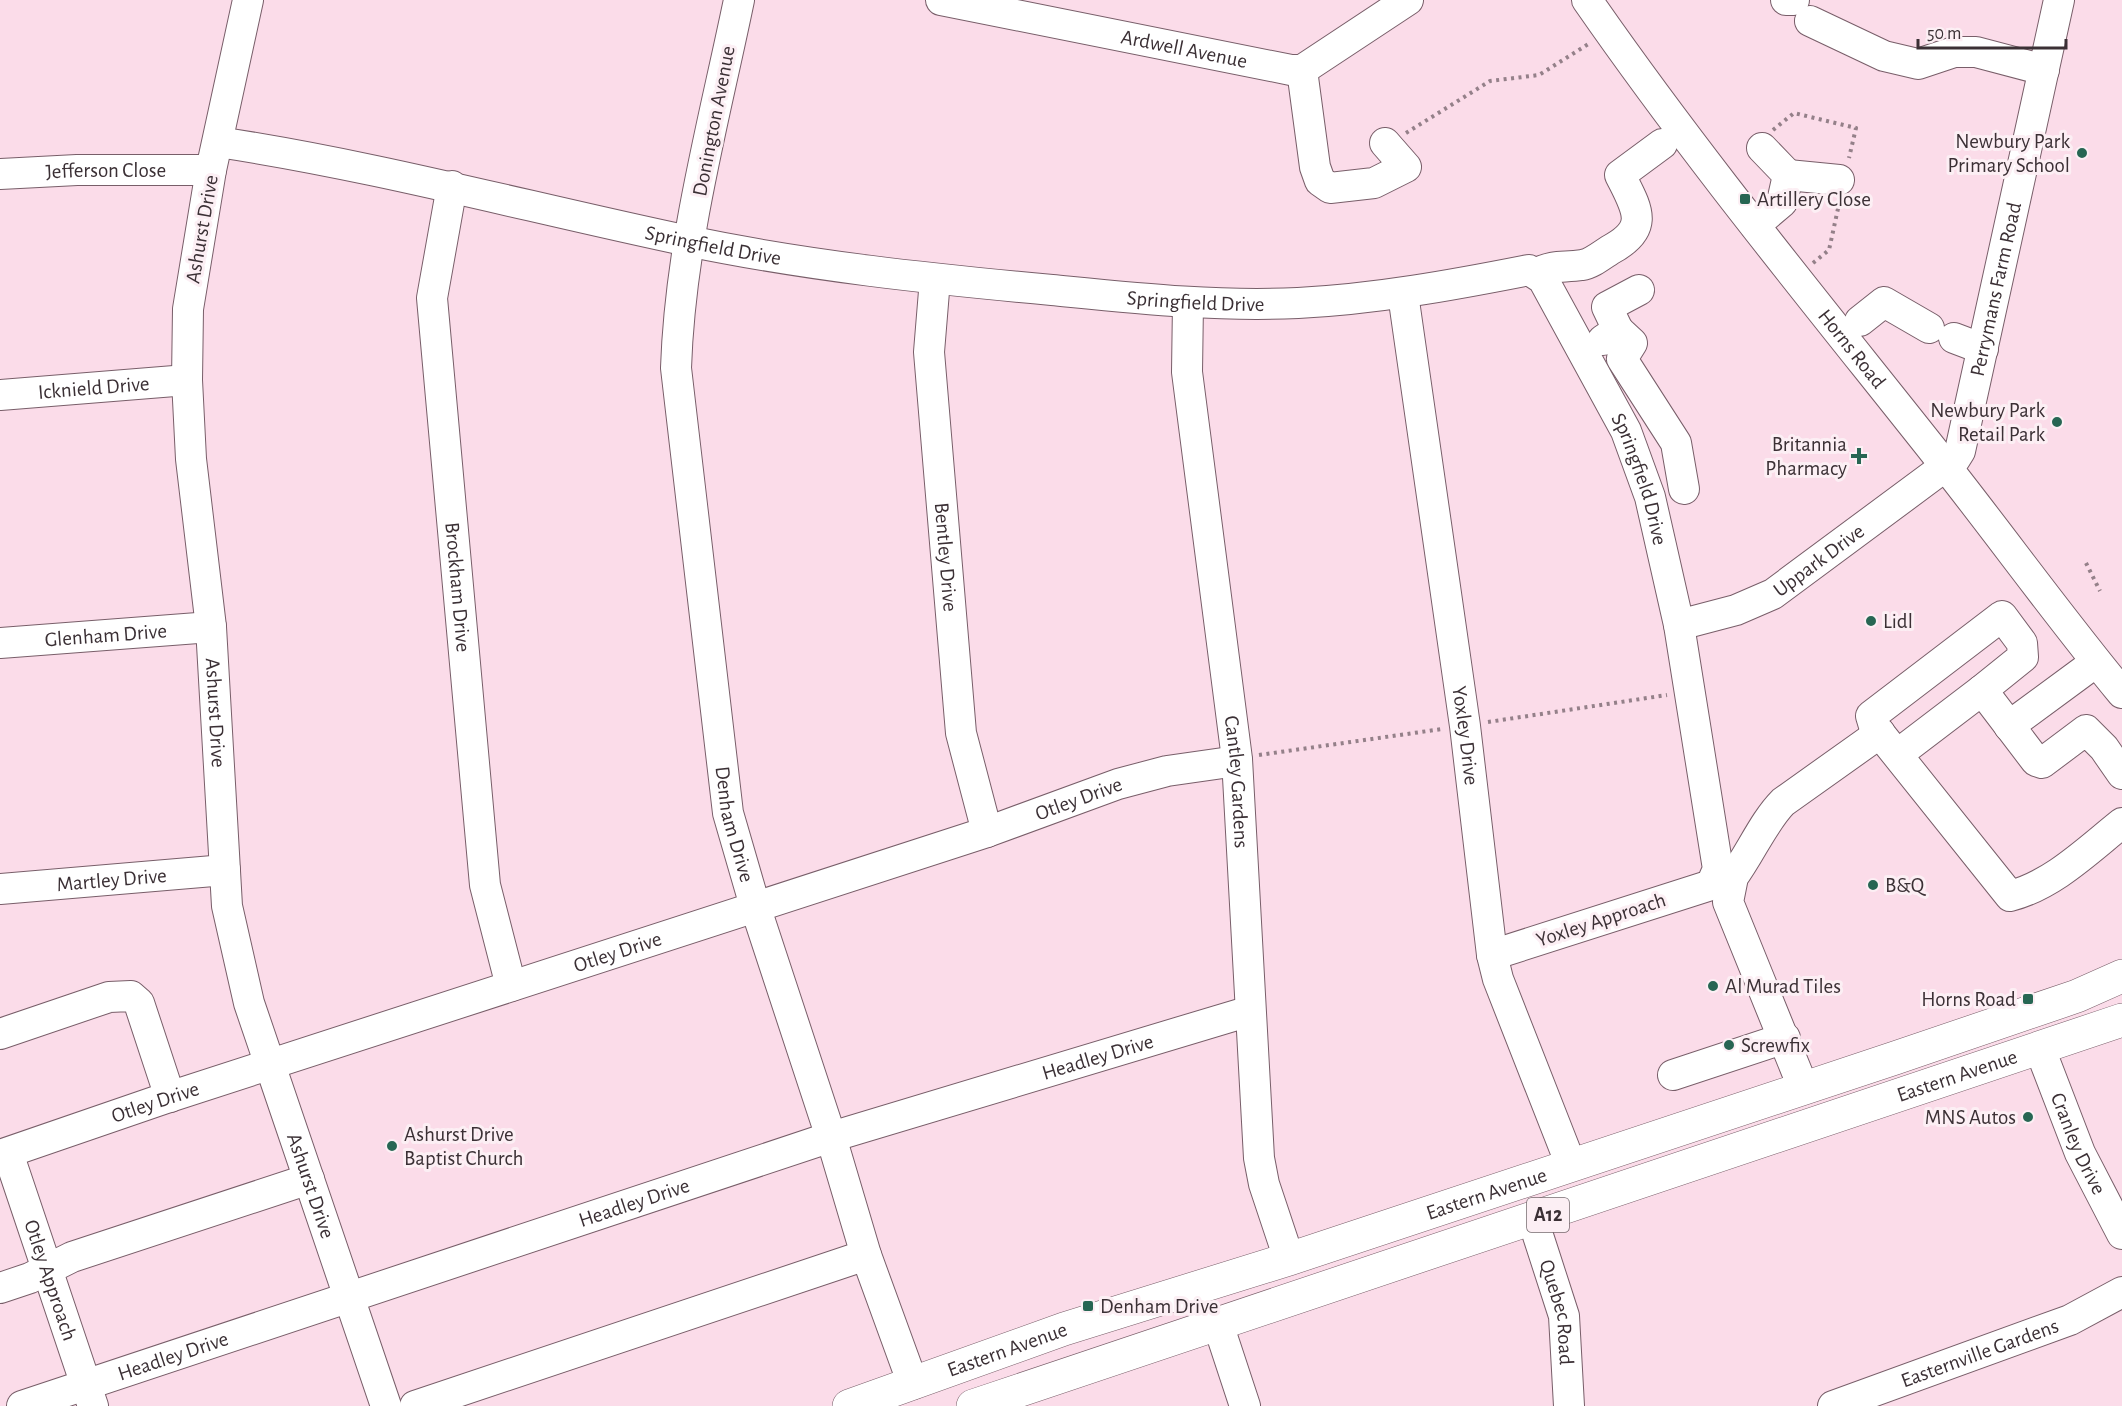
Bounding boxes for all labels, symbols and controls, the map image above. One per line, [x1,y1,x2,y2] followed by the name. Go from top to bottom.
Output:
[1918,12,2066,50] scale bar
[1927,25,1961,43] text: 50 m
[1119,26,1249,72] street label: Ardwell Avenue
[689,44,739,198] street label: Donington Avenue
[1947,131,2070,176] place label: Newbury Park Primary School
[2075,146,2089,160] marker: Newbury Park Primary School
[45,160,166,182] street label: Jefferson Close
[182,173,222,285] street label: Ashurst Drive
[1757,189,1871,210] place label: Artillery Close
[1738,192,1752,206] marker: Artillery Close
[1966,200,2025,378] street label: Perrymans Farm Road
[643,222,783,268] street label: Springfield Drive
[1126,287,1265,314] street label: Springfield Drive
[1814,305,1890,392] street label: Horns Road
[37,373,150,402] street label: Icknield Drive
[1930,400,2045,445] place label: Newbury Park Retail Park
[1608,409,1671,547] street label: Springfield Drive
[2050,415,2064,429] marker: Newbury Park Retail Park
[1765,434,1847,479] place label: Britannia Pharmacy
[1852,449,1866,463] marker: Britannia Pharmacy
[931,502,961,612] street label: Bentley Drive
[1769,520,1868,601] street label: Uppark Drive
[442,521,474,653] street label: Brockham Drive
[1883,611,1913,632] place label: Lidl
[1864,614,1878,628] marker: Lidl
[44,620,168,650] street label: Glenham Drive
[202,657,230,768] street label: Ashurst Drive
[1449,685,1482,786] street label: Yoxley Drive
[1221,714,1252,849] street label: Cantley Gardens
[712,765,758,884] street label: Denham Drive
[1032,773,1125,824] street label: Otley Drive
[56,864,167,895] street label: Martley Drive
[1885,875,1927,896] place label: B&Q
[1866,878,1880,892] marker: B&Q
[1534,889,1668,951] street label: Yoxley Approach
[571,928,664,976] street label: Otley Drive
[1725,976,1841,997] place label: Al Murad Tiles
[1706,979,1720,993] marker: Al Murad Tiles
[1921,989,2016,1010] place label: Horns Road
[2021,992,2035,1006] marker: Horns Road
[1039,1030,1156,1083] street label: Headley Drive
[1741,1035,1810,1056] place label: Screwfix
[1722,1038,1736,1052] marker: Screwfix
[1894,1045,2020,1105] street label: Eastern Avenue
[109,1078,202,1126] street label: Otley Drive
[2047,1090,2110,1198] street label: Cranley Drive
[1925,1107,2016,1128] place label: MNS Autos
[2021,1110,2035,1124] marker: MNS Autos
[404,1124,524,1169] place label: Ashurst Drive Baptist Church
[283,1130,339,1241] street label: Ashurst Drive
[385,1139,399,1153] marker: Ashurst Drive Baptist Church
[1423,1164,1549,1223] street label: Eastern Avenue
[576,1174,692,1231] street label: Headley Drive
[1527,1198,1569,1232] road number: A12
[21,1217,81,1343] street label: Otley Approach
[1536,1257,1577,1366] street label: Quebec Road
[1100,1296,1218,1317] place label: Denham Drive
[1081,1299,1095,1313] marker: Denham Drive
[1898,1315,2061,1391] street label: Easternville Gardens
[944,1318,1070,1380] street label: Eastern Avenue
[115,1328,231,1384] street label: Headley Drive

